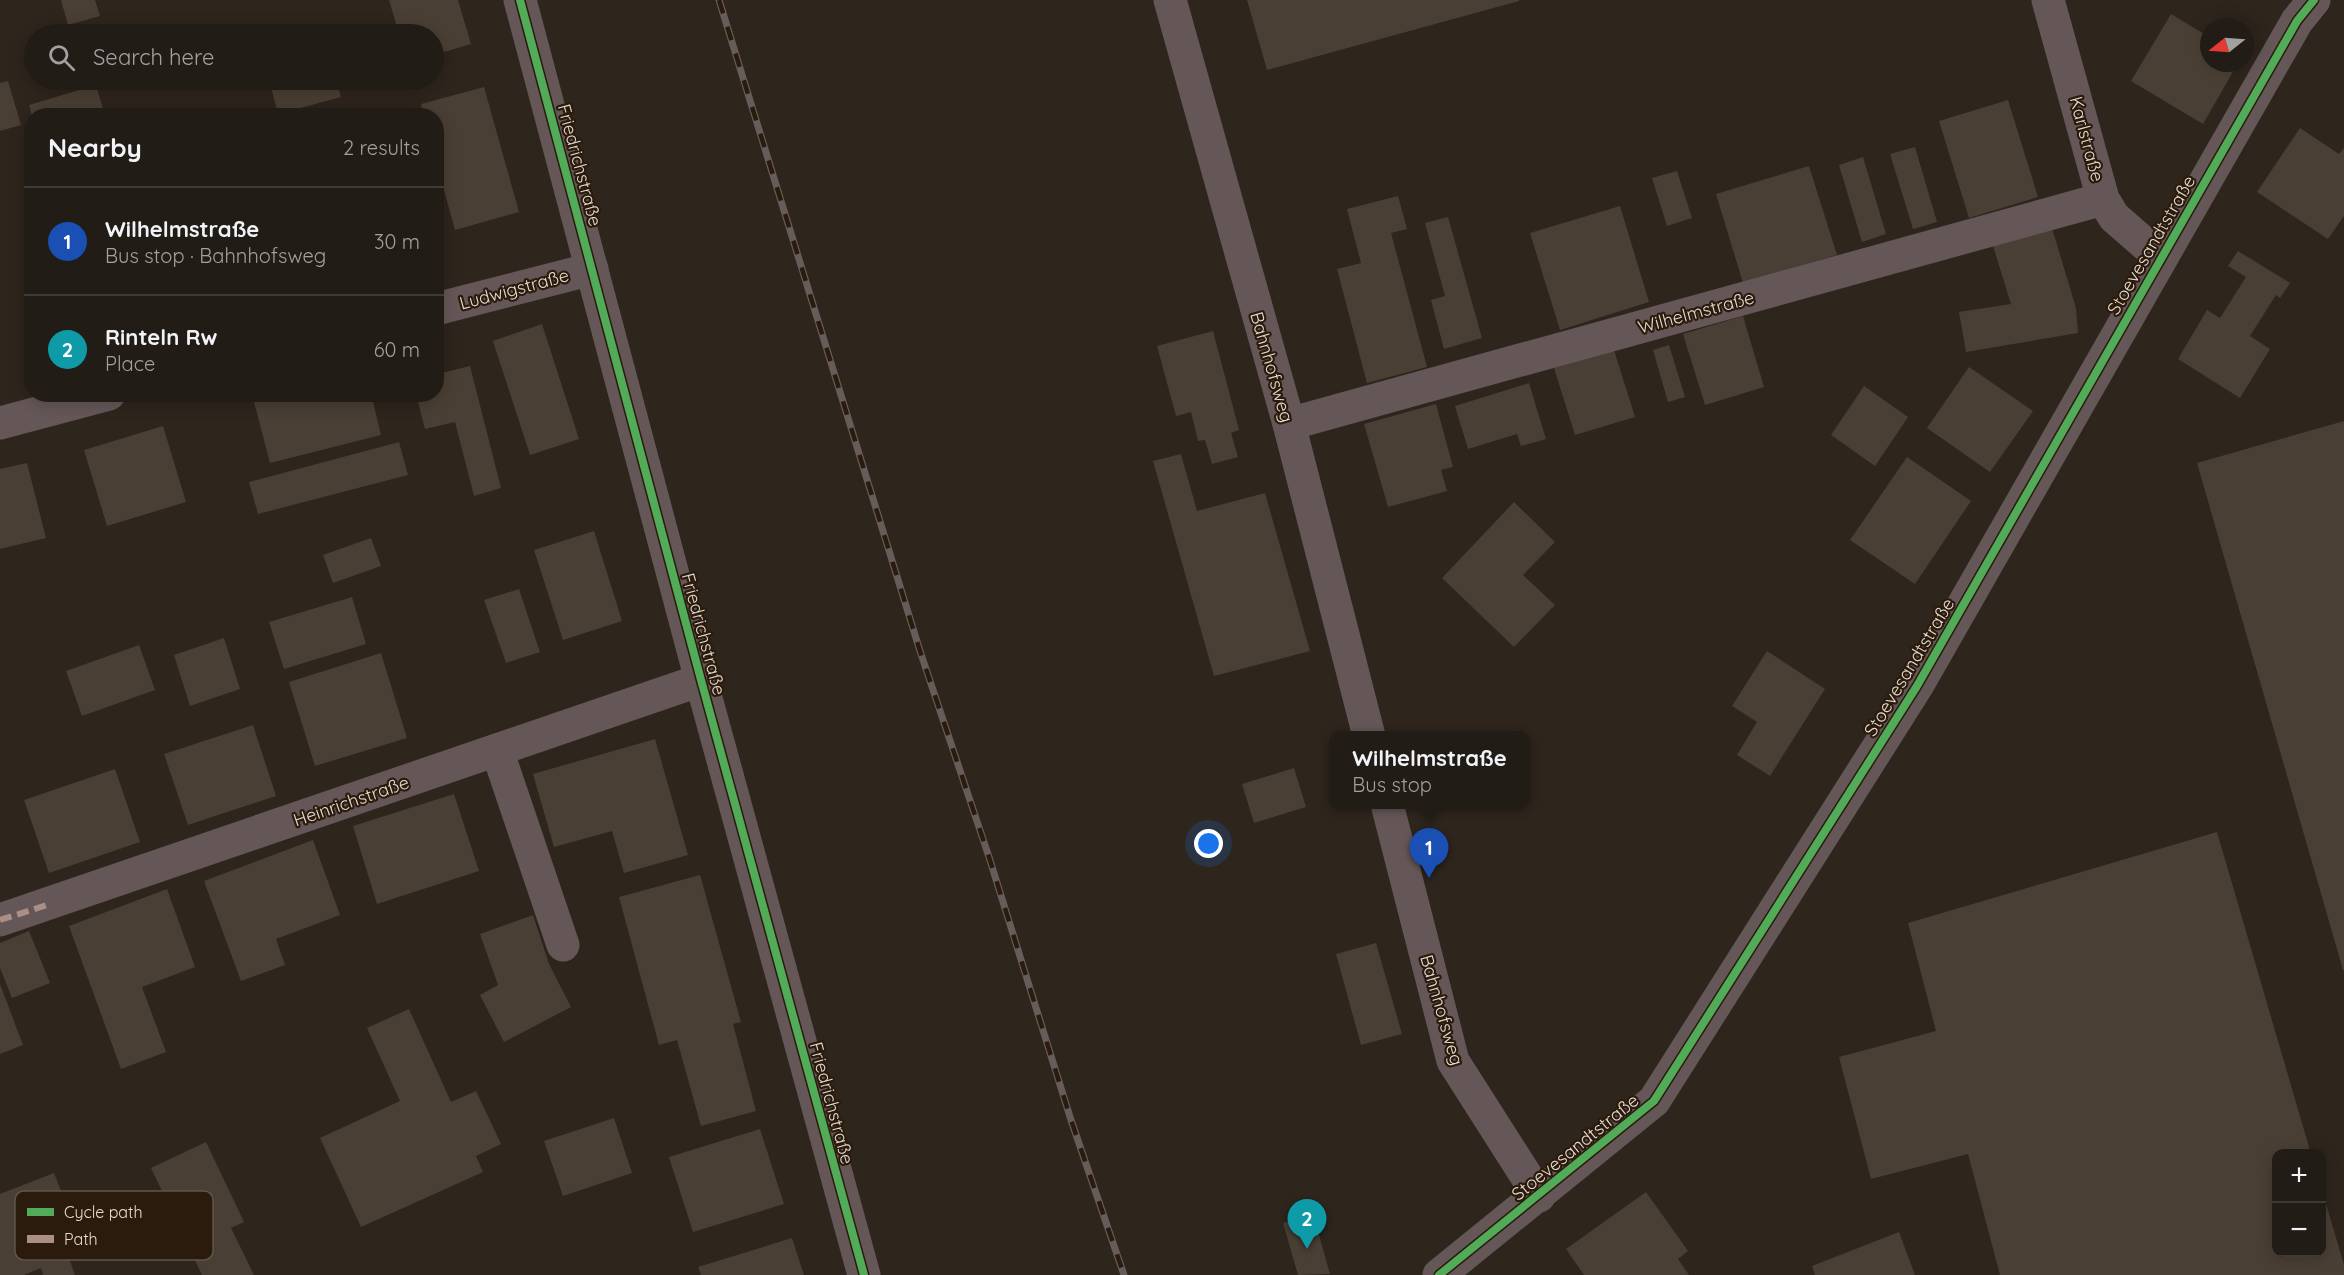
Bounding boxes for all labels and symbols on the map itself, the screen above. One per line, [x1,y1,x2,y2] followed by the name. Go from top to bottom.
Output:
[2200,18,2254,72] north arrow
[2065,94,2109,184] street label: Karlstraße
[553,101,607,229] street label: Friedrichstraße
[2102,171,2200,319] street label: Stoevesandtstraße
[457,263,571,315] street label: Ludwigstraße
[1635,285,1757,339] street label: Wilhelmstraße
[1245,309,1299,425] street label: Bahnhofsweg
[677,570,731,698] street label: Friedrichstraße
[1859,594,1959,740] street label: Stoevesandtstraße
[290,770,412,832] street label: Heinrichstraße
[1410,828,1448,878] pin: 1
[1194,829,1223,858] your location
[1415,952,1469,1068] street label: Bahnhofsweg
[805,1039,859,1167] street label: Friedrichstraße
[1507,1089,1643,1205] street label: Stoevesandtstraße
[15,1191,213,1260] legend
[1288,1200,1326,1249] pin: 2
[64,1202,143,1222] text: Cycle path
[64,1229,98,1249] text: Path

